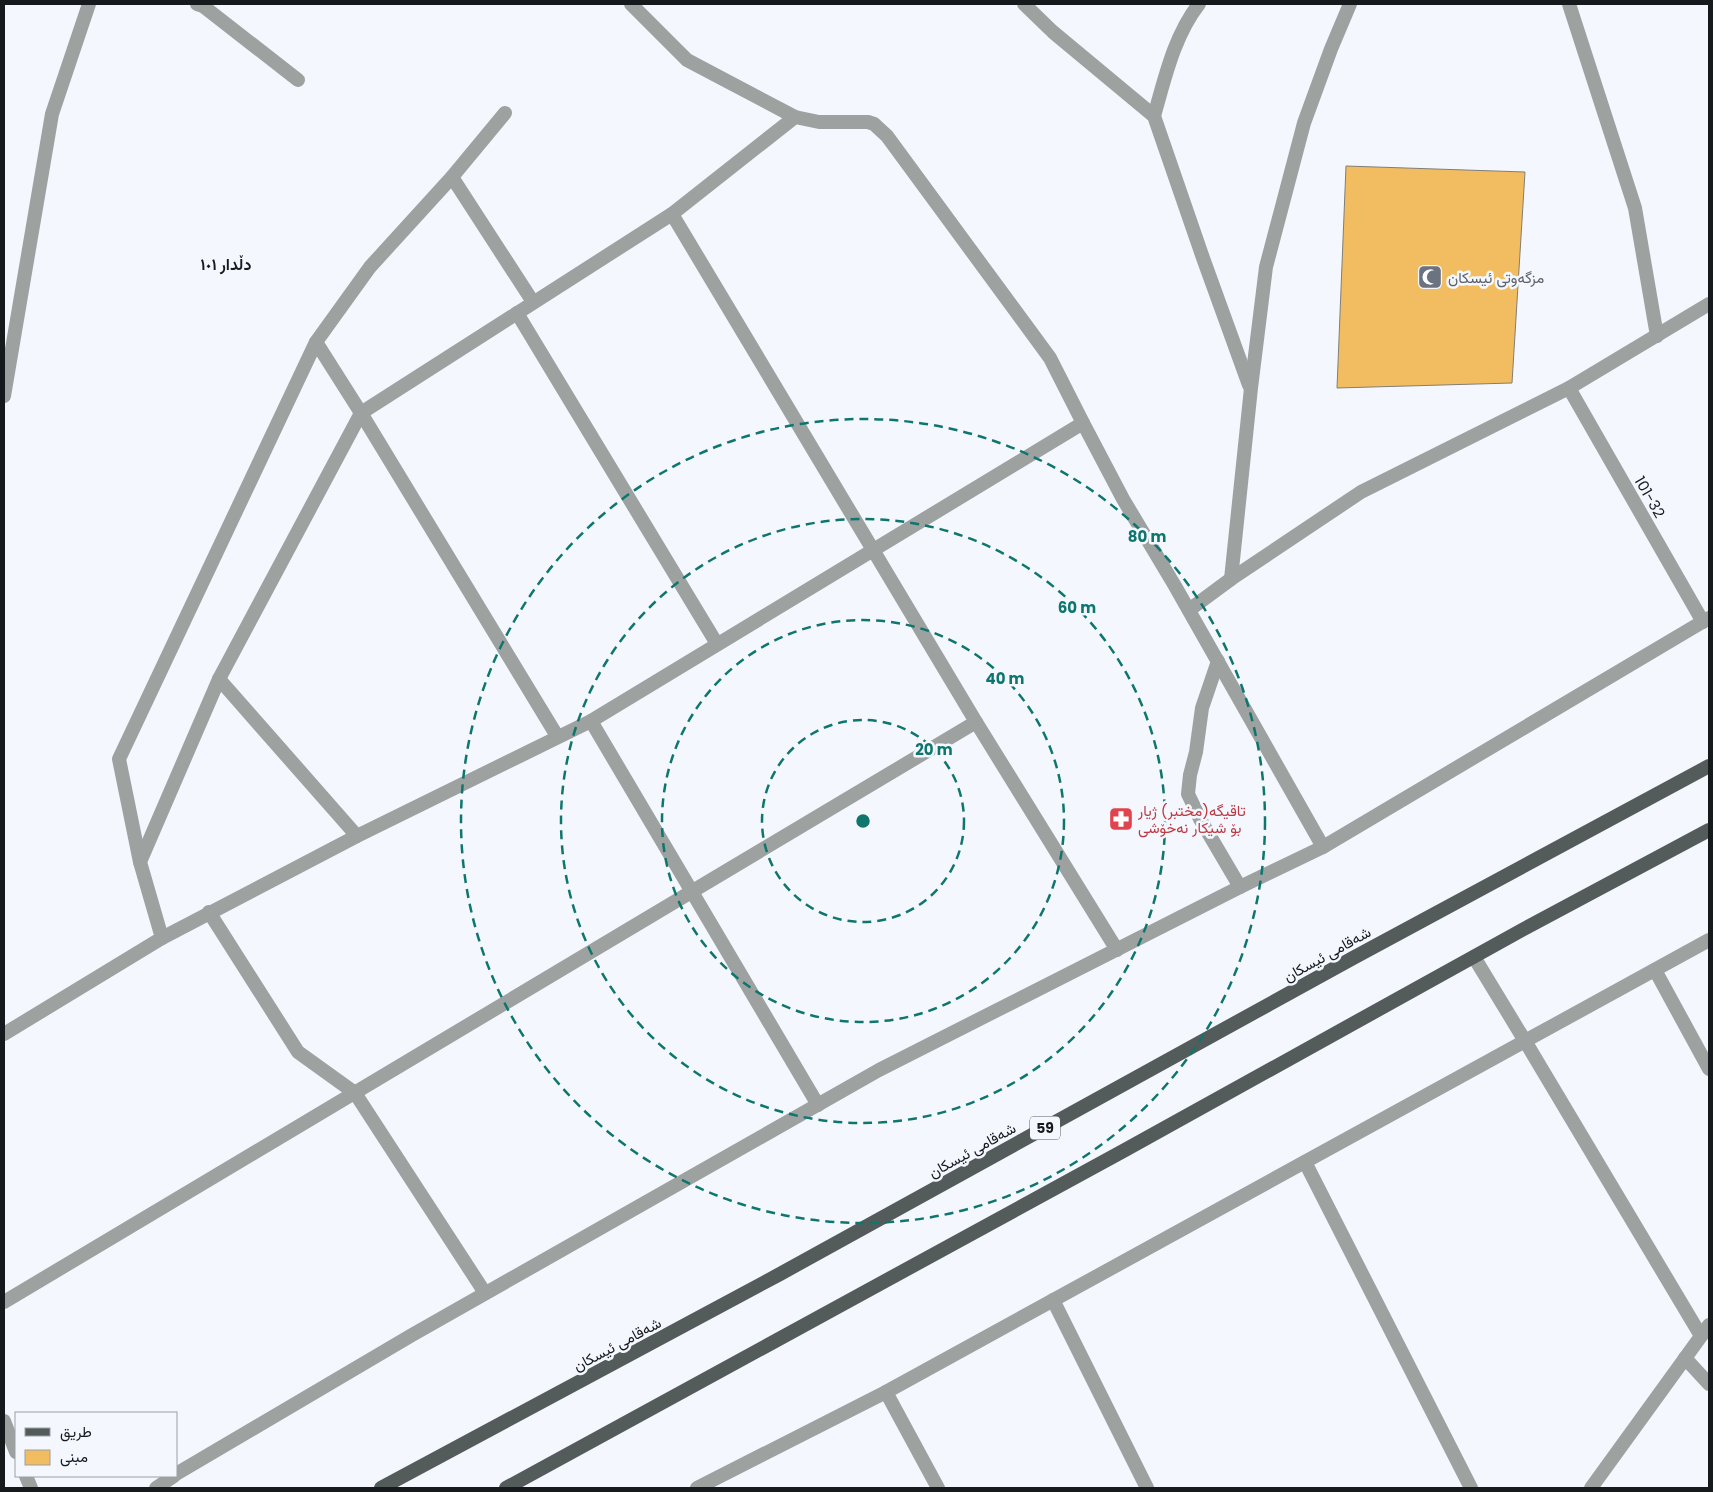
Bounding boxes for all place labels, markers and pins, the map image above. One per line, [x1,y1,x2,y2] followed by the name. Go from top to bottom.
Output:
[1417,264,1443,290] mosque icon: مزگەوتی ئیسکان
[1448,267,1544,288] place label: مزگەوتی ئیسکان
[1137,800,1246,838] place label: تاقیگە(مختبر) ژیار بۆ شیکار نەخۆشی
[1108,806,1134,832] pharmacy icon: تاقیگە(مختبر) ژیار بۆ شیکار نەخۆشی
[854,812,872,830] centre of rings

